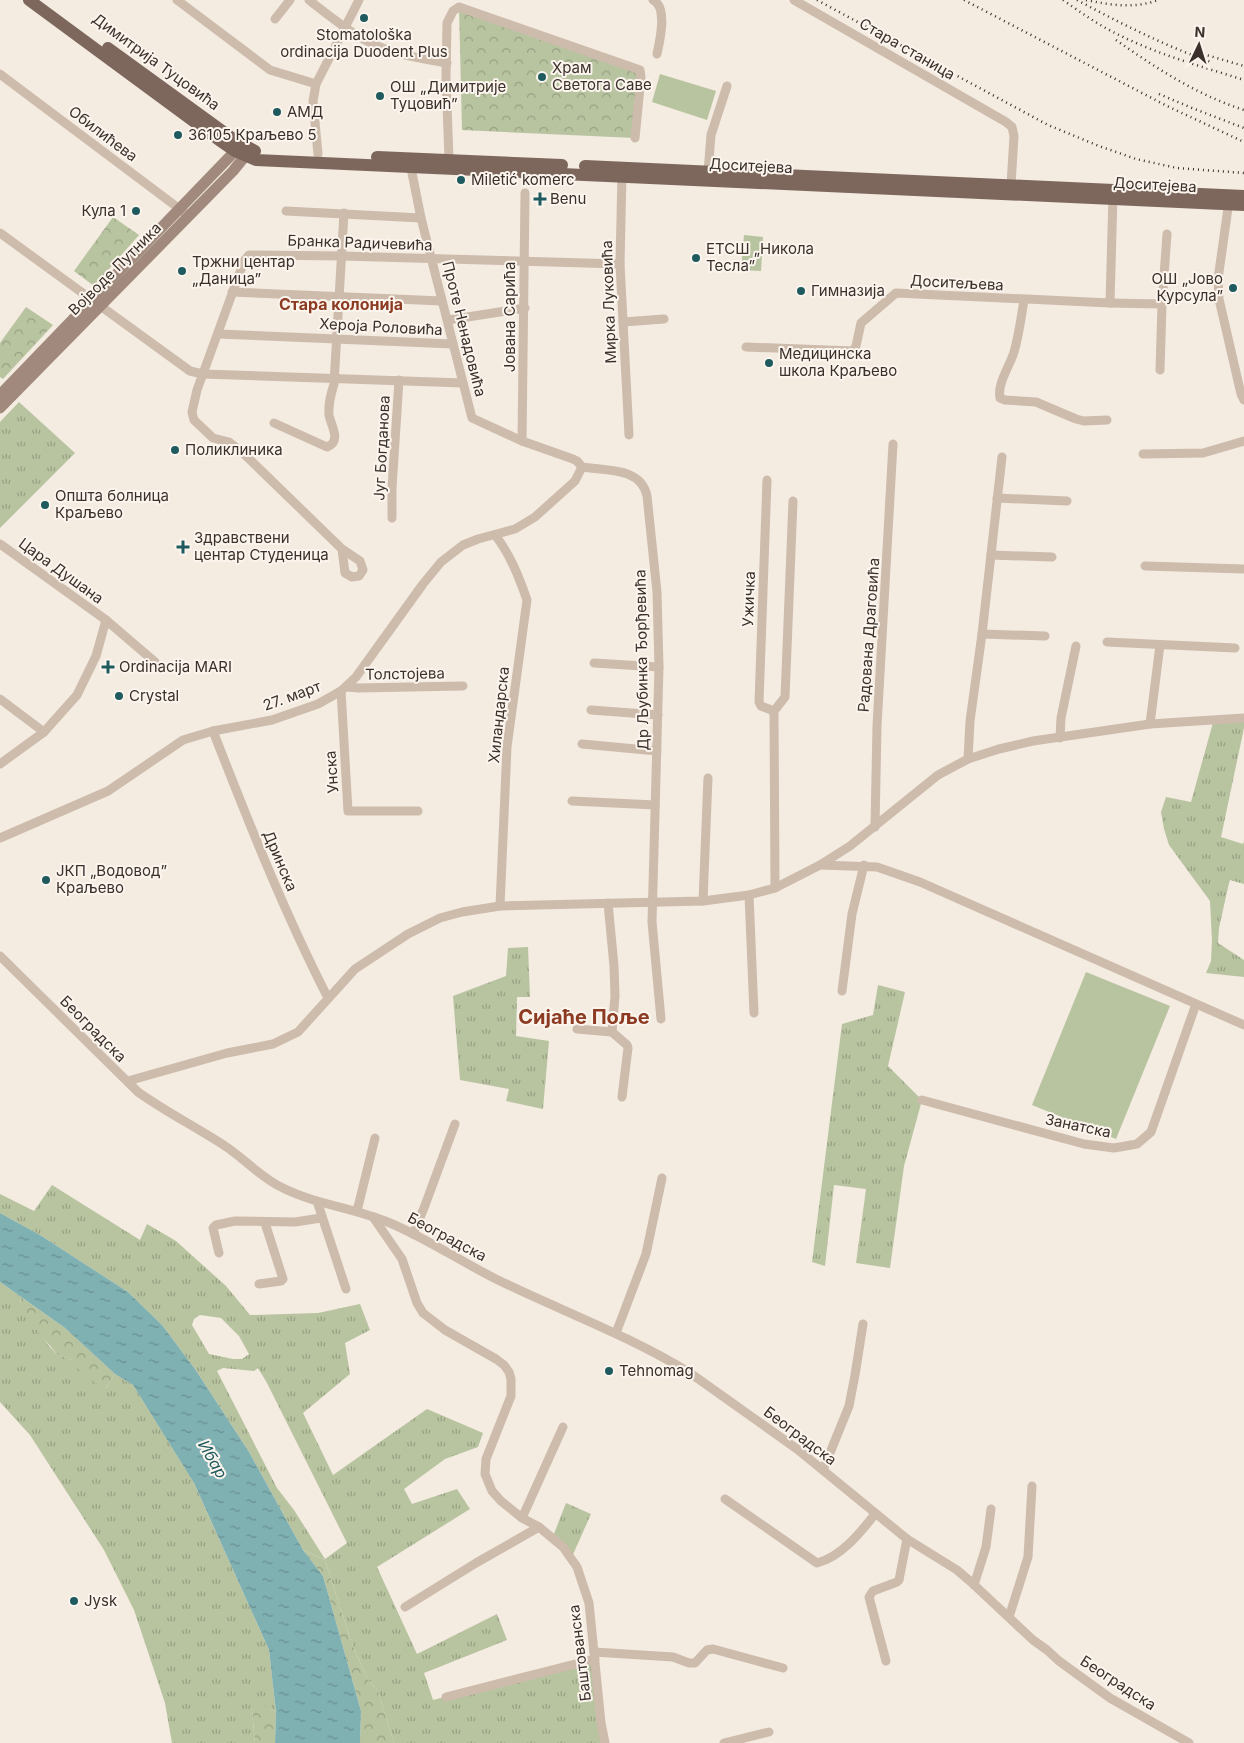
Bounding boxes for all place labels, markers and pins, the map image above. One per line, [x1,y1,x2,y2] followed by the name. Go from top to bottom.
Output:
[358,12,370,24] marker: Stomatološka ordinacija Duodent Plus
[280,25,448,61] place label: Stomatološka ordinacija Duodent Plus
[552,58,652,94] place label: Храм Светога Саве
[536,71,548,83] marker: Храм Светога Саве
[390,77,506,113] place label: ОШ „Димитрије Туцовић”
[374,90,386,102] marker: ОШ „Димитрије Туцовић”
[287,102,323,121] place label: АМД
[271,106,283,118] marker: АМД
[188,125,317,144] place label: 36105 Краљево 5
[172,129,184,141] marker: 36105 Краљево 5
[471,170,575,189] place label: Miletić komerc
[455,174,467,186] marker: Miletić komerc
[550,189,586,208] place label: Benu
[534,193,546,205] marker: Benu
[81,201,126,220] place label: Кула 1
[130,205,142,217] marker: Кула 1
[706,239,814,275] place label: ЕТСШ „Никола Тесла”
[192,252,295,288] place label: Тржни центар „Даница”
[690,252,702,264] marker: ЕТСШ „Никола Тесла”
[176,265,188,277] marker: Тржни центар „Даница”
[1152,269,1223,305] place label: ОШ „Јово Курсула”
[811,281,885,300] place label: Гимназија
[1227,282,1239,294] marker: ОШ „Јово Курсула”
[795,285,807,297] marker: Гимназија
[779,344,897,380] place label: Медицинска школа Краљево
[763,357,775,369] marker: Медицинска школа Краљево
[185,440,283,459] place label: Поликлиника
[169,444,181,456] marker: Поликлиника
[55,486,169,522] place label: Општа болница Краљево
[39,499,51,511] marker: Општа болница Краљево
[194,528,329,564] place label: Здравствени центар Студеница
[176,540,190,554] marker: Здравствени центар Студеница
[119,657,232,676] place label: Ordinacija MARI
[101,660,115,674] marker: Ordinacija MARI
[129,686,179,705] place label: Crystal
[113,690,125,702] marker: Crystal
[56,861,167,897] place label: ЈКП „Водовод” Краљево
[40,874,52,886] marker: ЈКП „Водовод” Краљево
[619,1361,694,1380] place label: Tehnomag
[603,1365,615,1377] marker: Tehnomag
[84,1591,118,1610] place label: Jysk
[68,1595,80,1607] marker: Jysk

